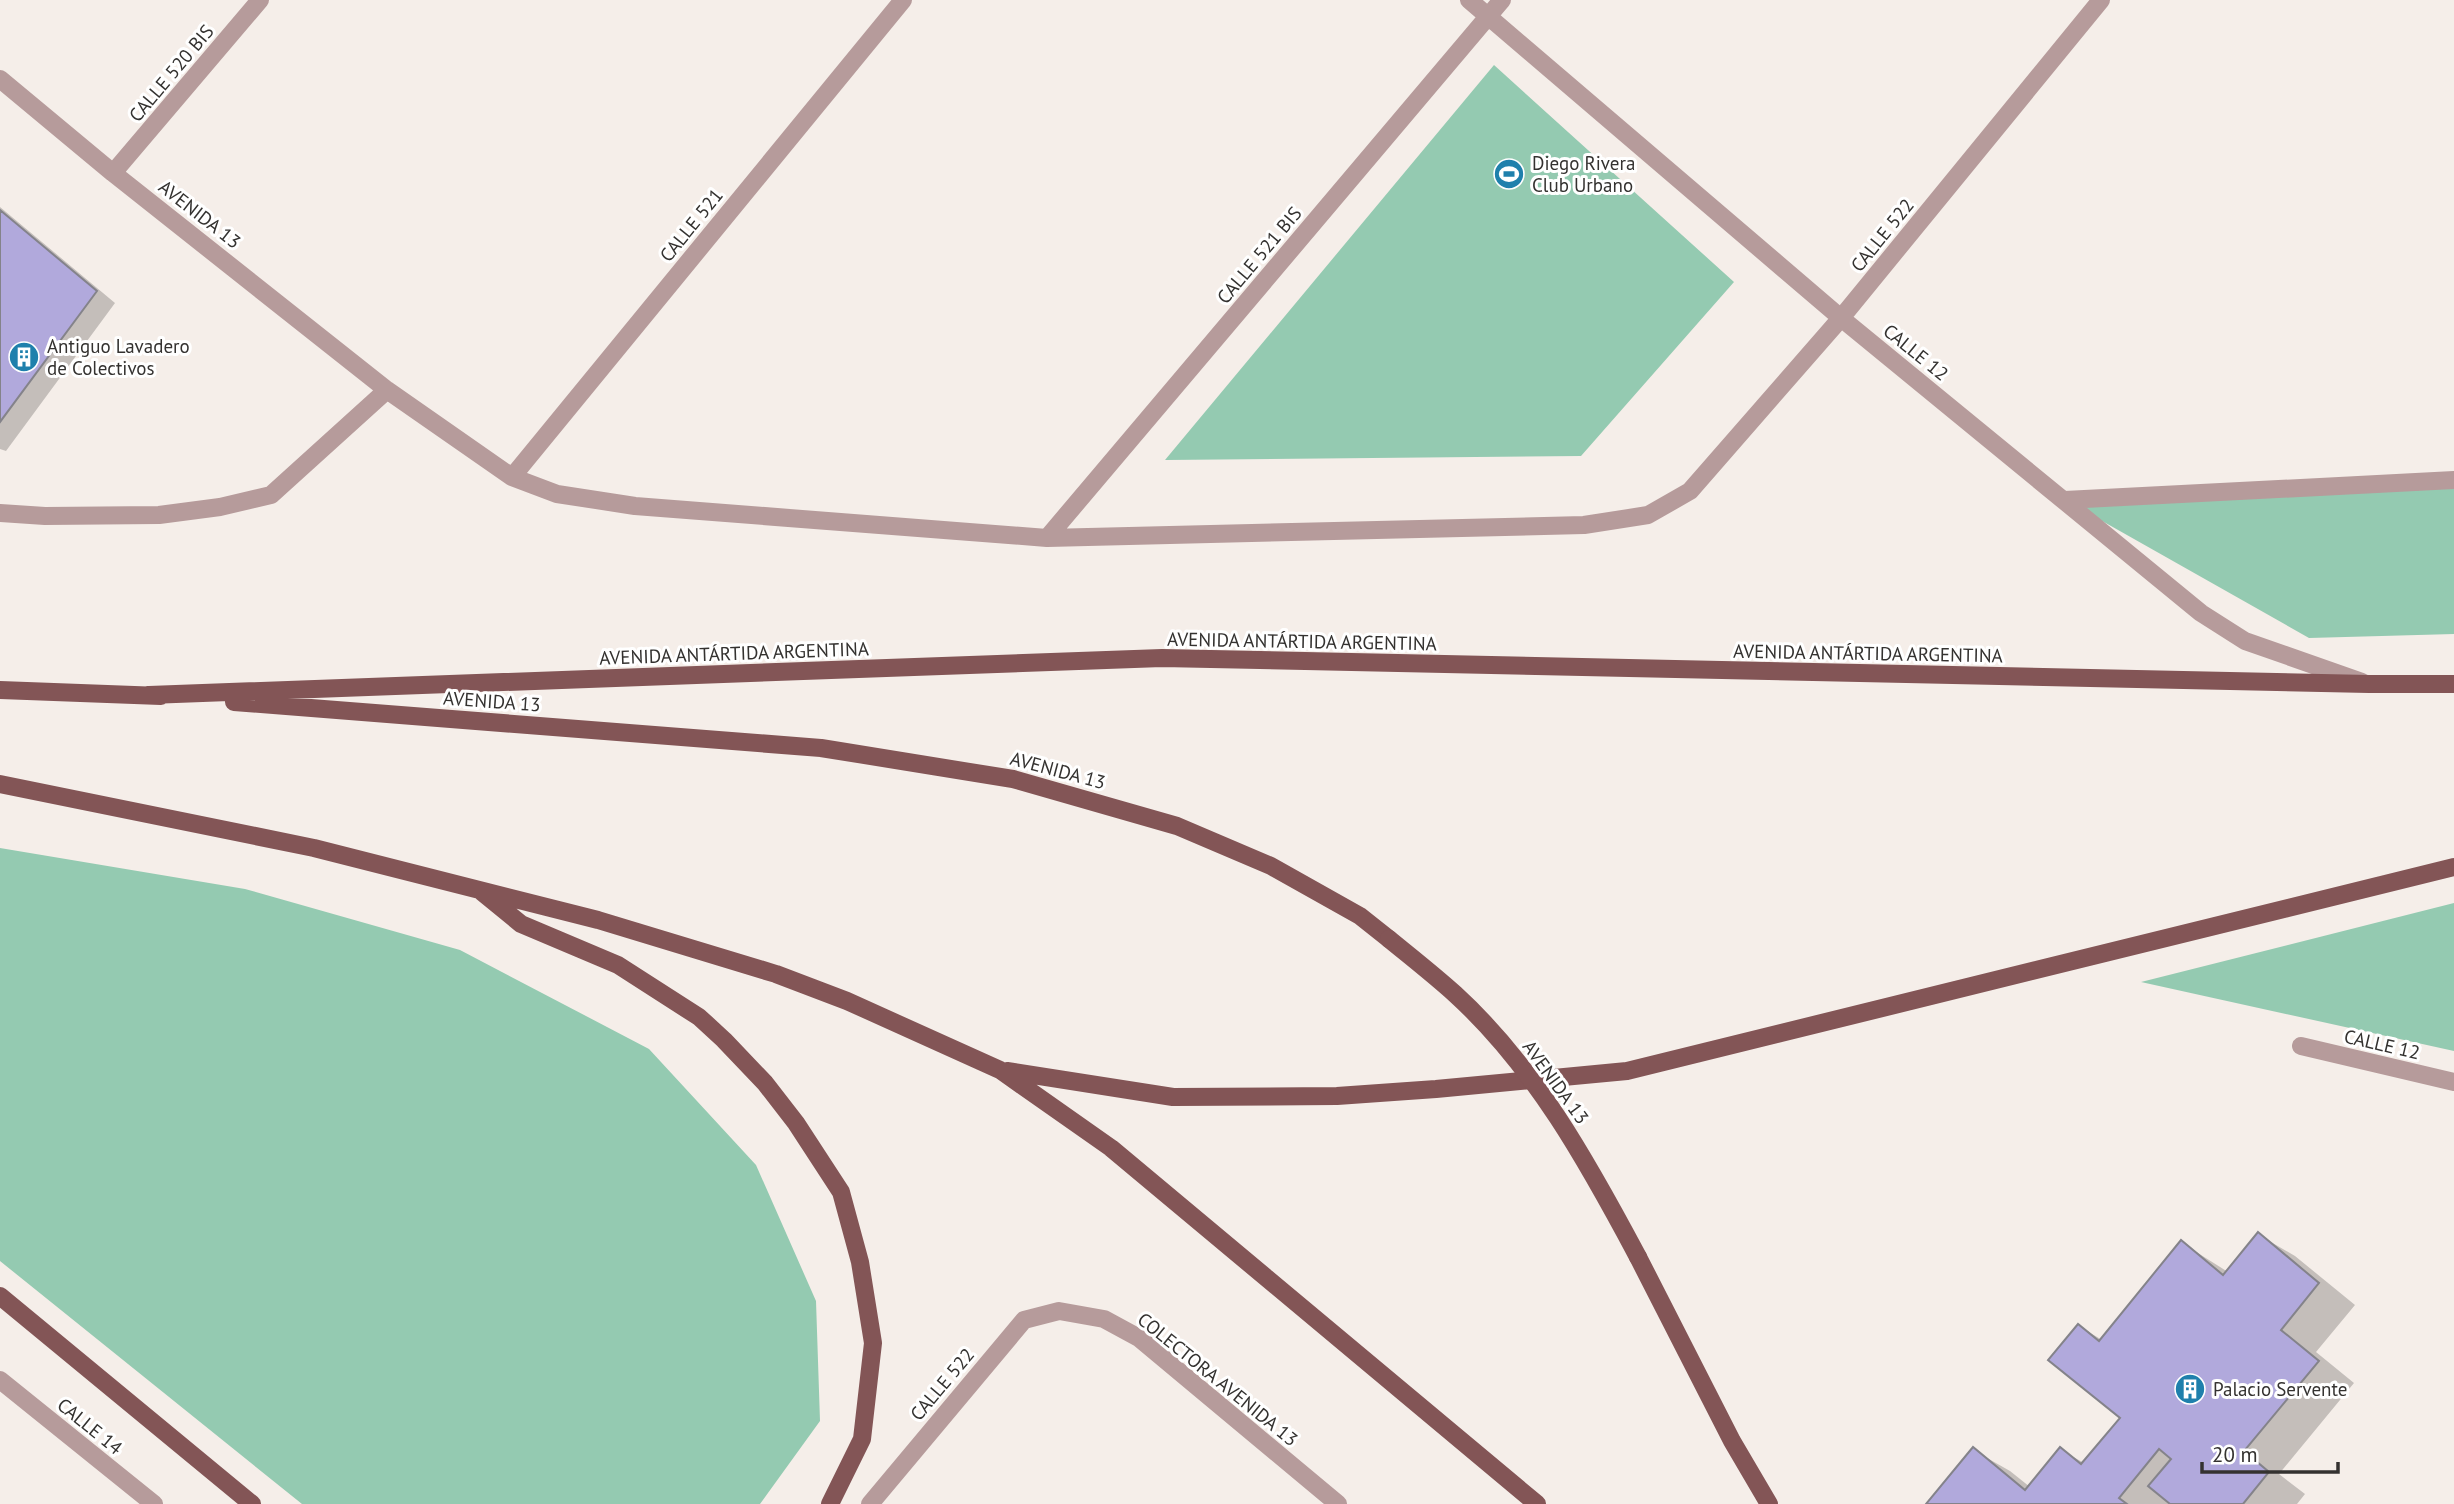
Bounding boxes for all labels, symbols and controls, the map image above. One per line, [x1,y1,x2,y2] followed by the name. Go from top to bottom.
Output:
[124,20,218,126] street label: CALLE 520 BIS
[1532,151,1635,197] place label: Diego Rivera Club Urbano
[1492,157,1526,191] sports icon: Diego Rivera Club Urbano
[154,174,246,254] street label: AVENIDA 13
[654,183,728,267] street label: CALLE 521
[1845,193,1919,277] street label: CALLE 522
[1212,202,1306,308] street label: CALLE 521 BIS
[1879,318,1953,386] street label: CALLE 12
[47,334,190,380] place label: Antiguo Lavadero de Colectivos
[7,340,41,374] building icon: Antiguo Lavadero de Colectivos
[1167,627,1437,655] street label: AVENIDA ANTÁRTIDA ARGENTINA
[599,636,869,670] street label: AVENIDA ANTÁRTIDA ARGENTINA
[1733,639,2003,667] street label: AVENIDA ANTÁRTIDA ARGENTINA
[442,686,542,716] street label: AVENIDA 13
[1008,746,1108,794] street label: AVENIDA 13
[2342,1024,2422,1064] street label: CALLE 12
[1518,1035,1594,1129] street label: AVENIDA 13
[1133,1307,1303,1451] street label: COLECTORA AVENIDA 13
[905,1343,979,1425] street label: CALLE 522
[2173,1372,2207,1406] building icon: Palacio Servente
[2213,1377,2347,1401] place label: Palacio Servente
[53,1392,127,1460] street label: CALLE 14
[2202,1430,2338,1474] scale bar
[2212,1441,2258,1468] text: 20 m

